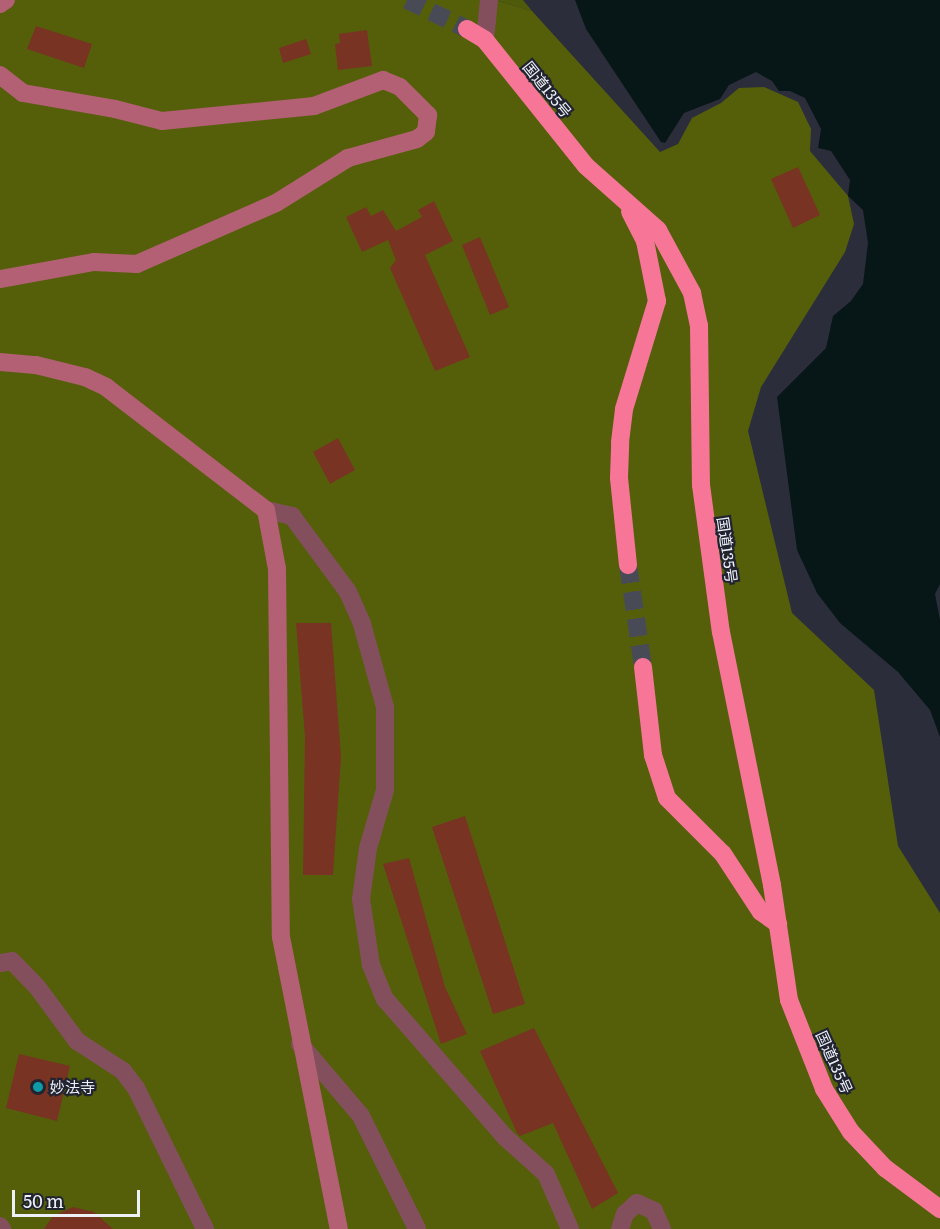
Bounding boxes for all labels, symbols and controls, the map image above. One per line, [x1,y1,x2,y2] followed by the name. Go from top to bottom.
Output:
[520,57,576,121] street label: 国道135号
[714,516,742,584] street label: 国道135号
[813,1028,857,1096] street label: 国道135号
[50,1078,95,1096] place label: 妙法寺
[31,1080,45,1094] marker: 妙法寺
[15,1178,142,1216] scale bar
[23,1187,64,1214] text: 50 m

